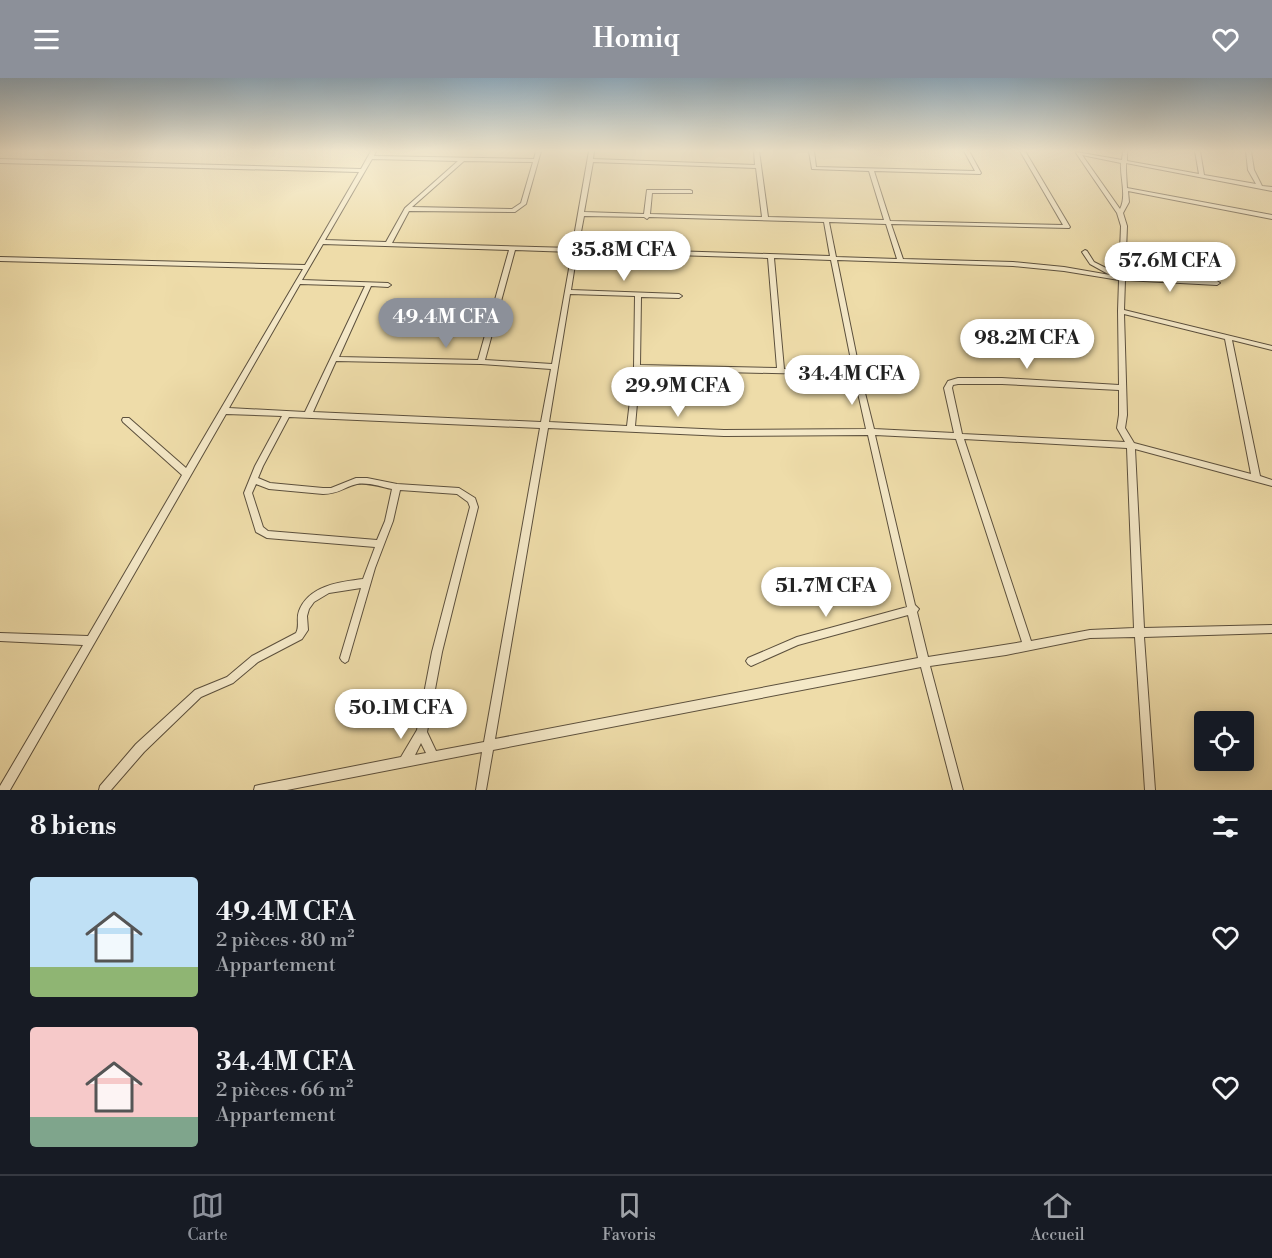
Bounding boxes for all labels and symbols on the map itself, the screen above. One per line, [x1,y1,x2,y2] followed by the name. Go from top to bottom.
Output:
[555,231,693,282] pin: 35.8M CFA
[1101,242,1239,293] pin: 57.6M CFA
[377,298,515,349] pin: 49.4M CFA
[958,319,1096,370] pin: 98.2M CFA
[783,355,921,406] pin: 34.4M CFA
[609,367,747,418] pin: 29.9M CFA
[757,567,895,618] pin: 51.7M CFA
[332,689,470,740] pin: 50.1M CFA

